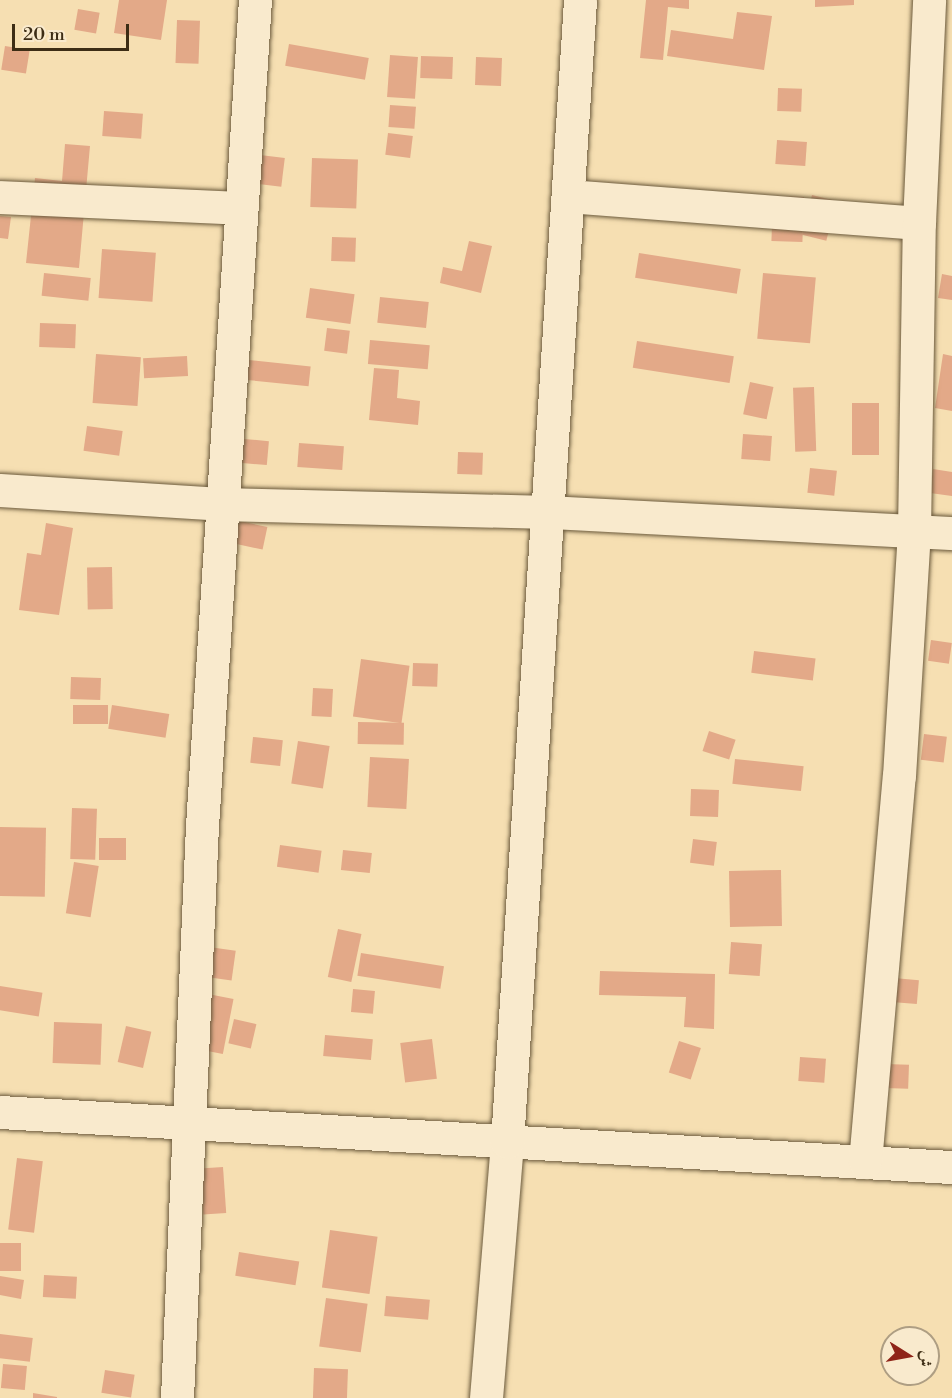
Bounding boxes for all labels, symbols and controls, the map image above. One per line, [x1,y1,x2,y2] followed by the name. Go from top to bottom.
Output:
[15,12,132,50] scale bar
[23,23,65,46] text: 20 m
[880,1326,940,1386] north arrow
[914,1349,937,1369] text: ش

